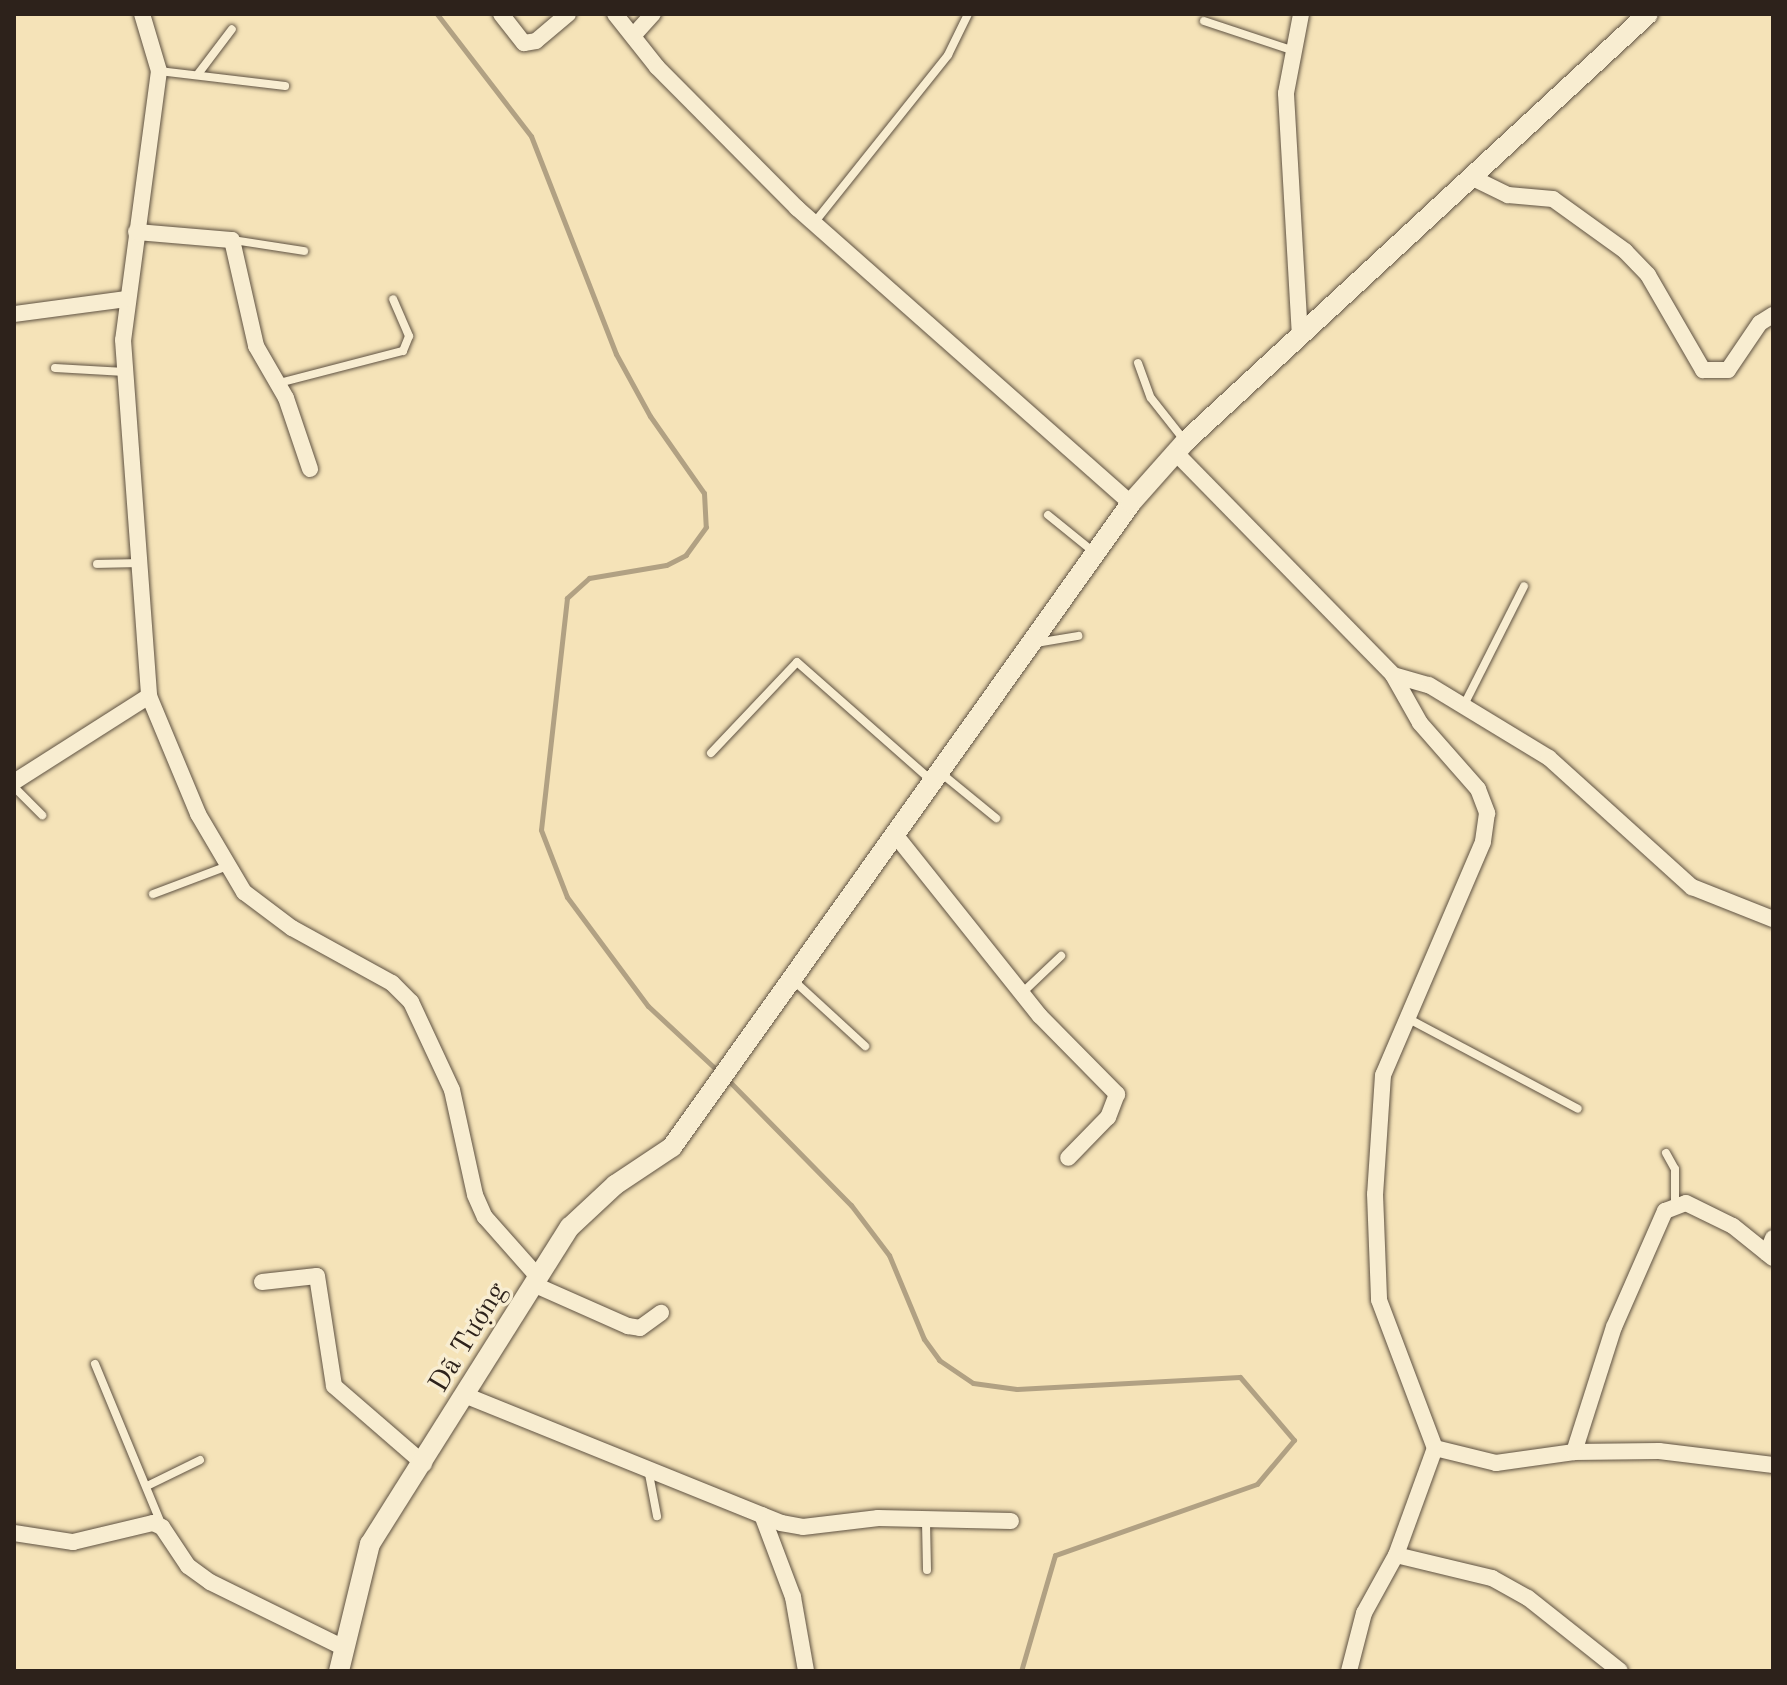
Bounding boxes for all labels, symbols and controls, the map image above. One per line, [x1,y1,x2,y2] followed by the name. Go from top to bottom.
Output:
[423,1277,515,1399] street label: Dã Tượng

